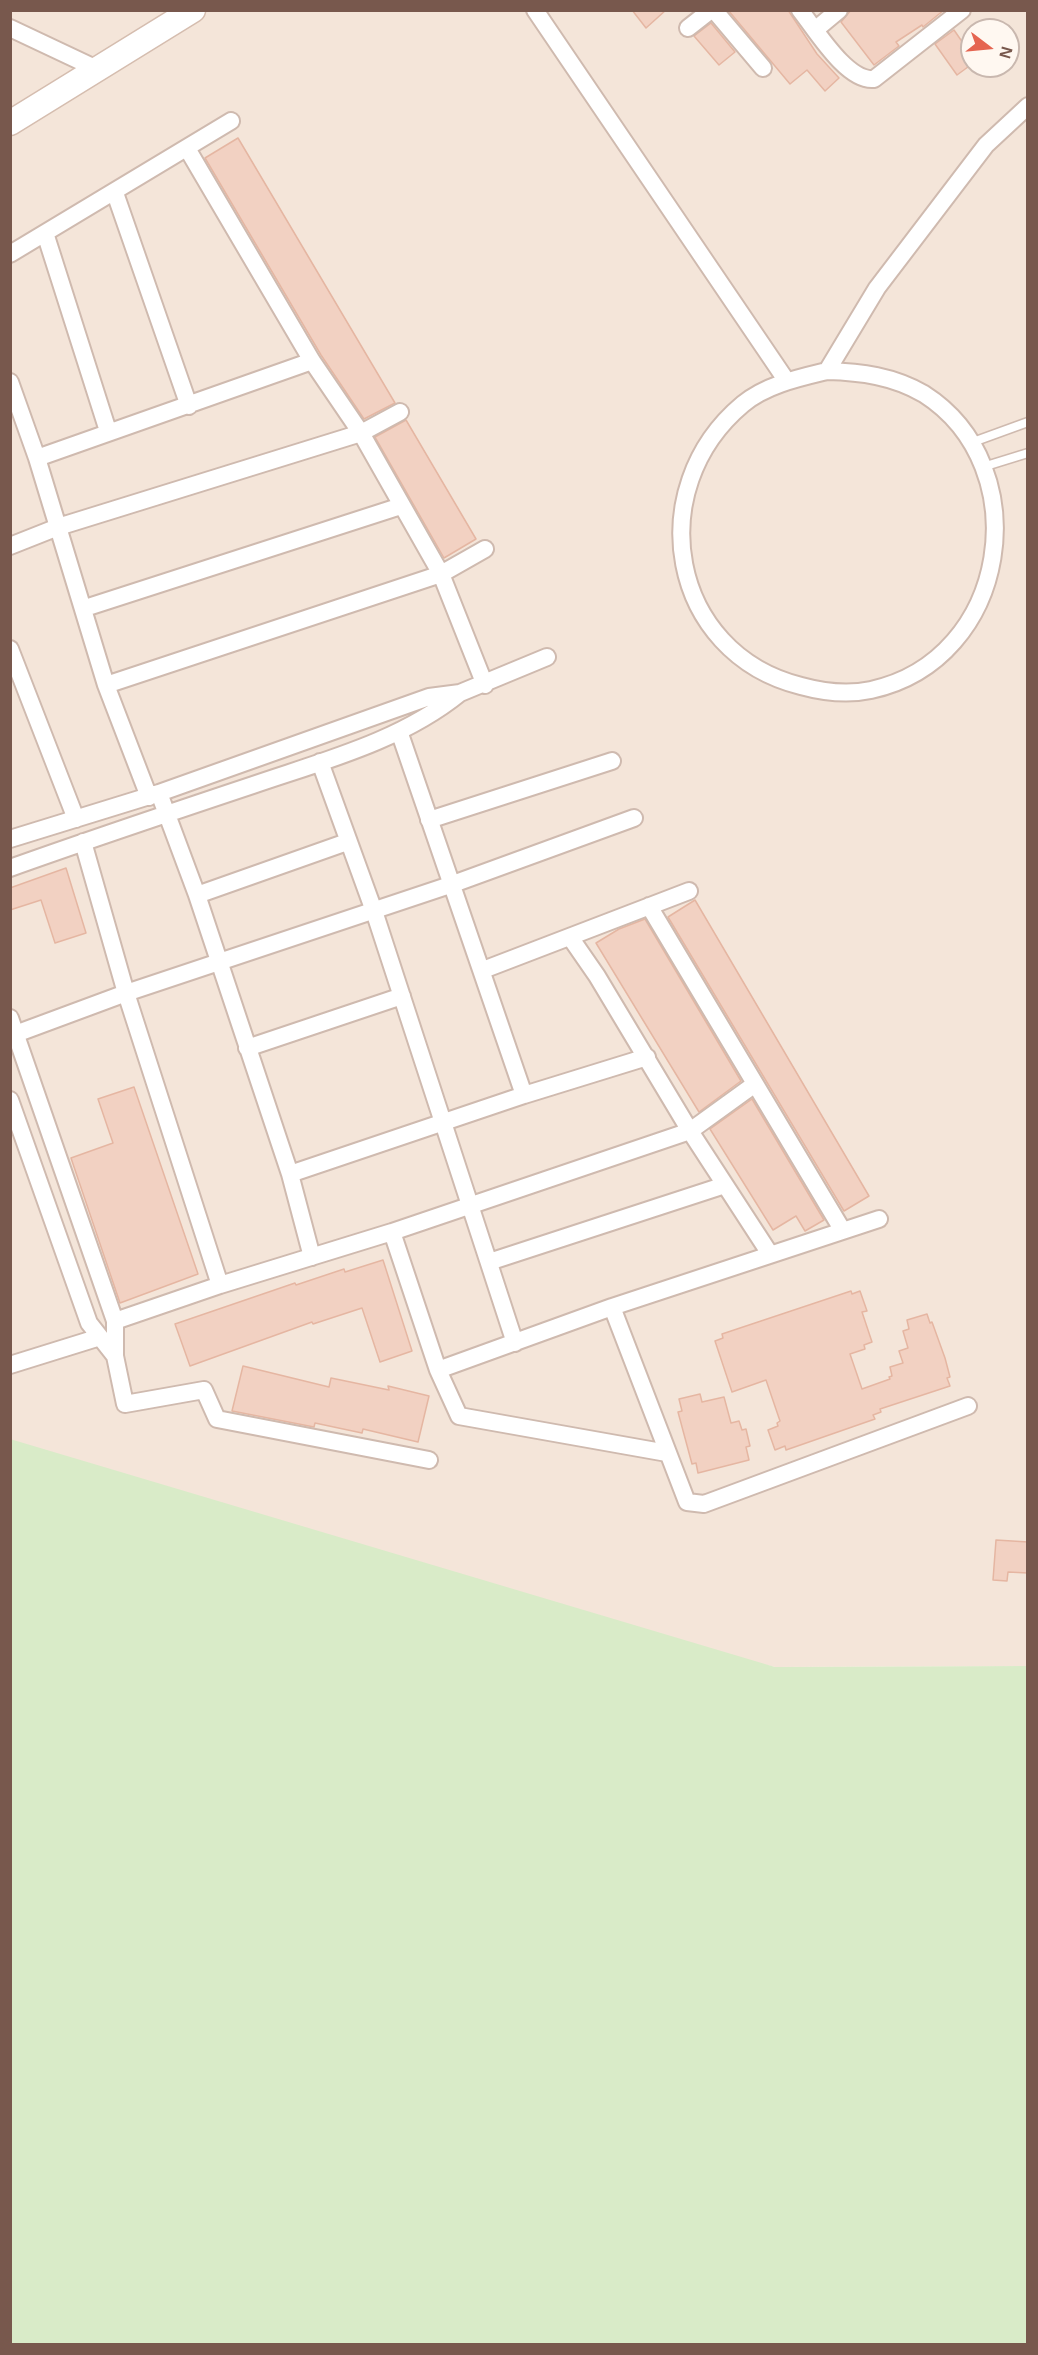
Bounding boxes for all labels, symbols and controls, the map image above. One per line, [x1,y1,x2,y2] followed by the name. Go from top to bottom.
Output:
[960,18,1020,78] north arrow
[996,45,1016,60] text: N

